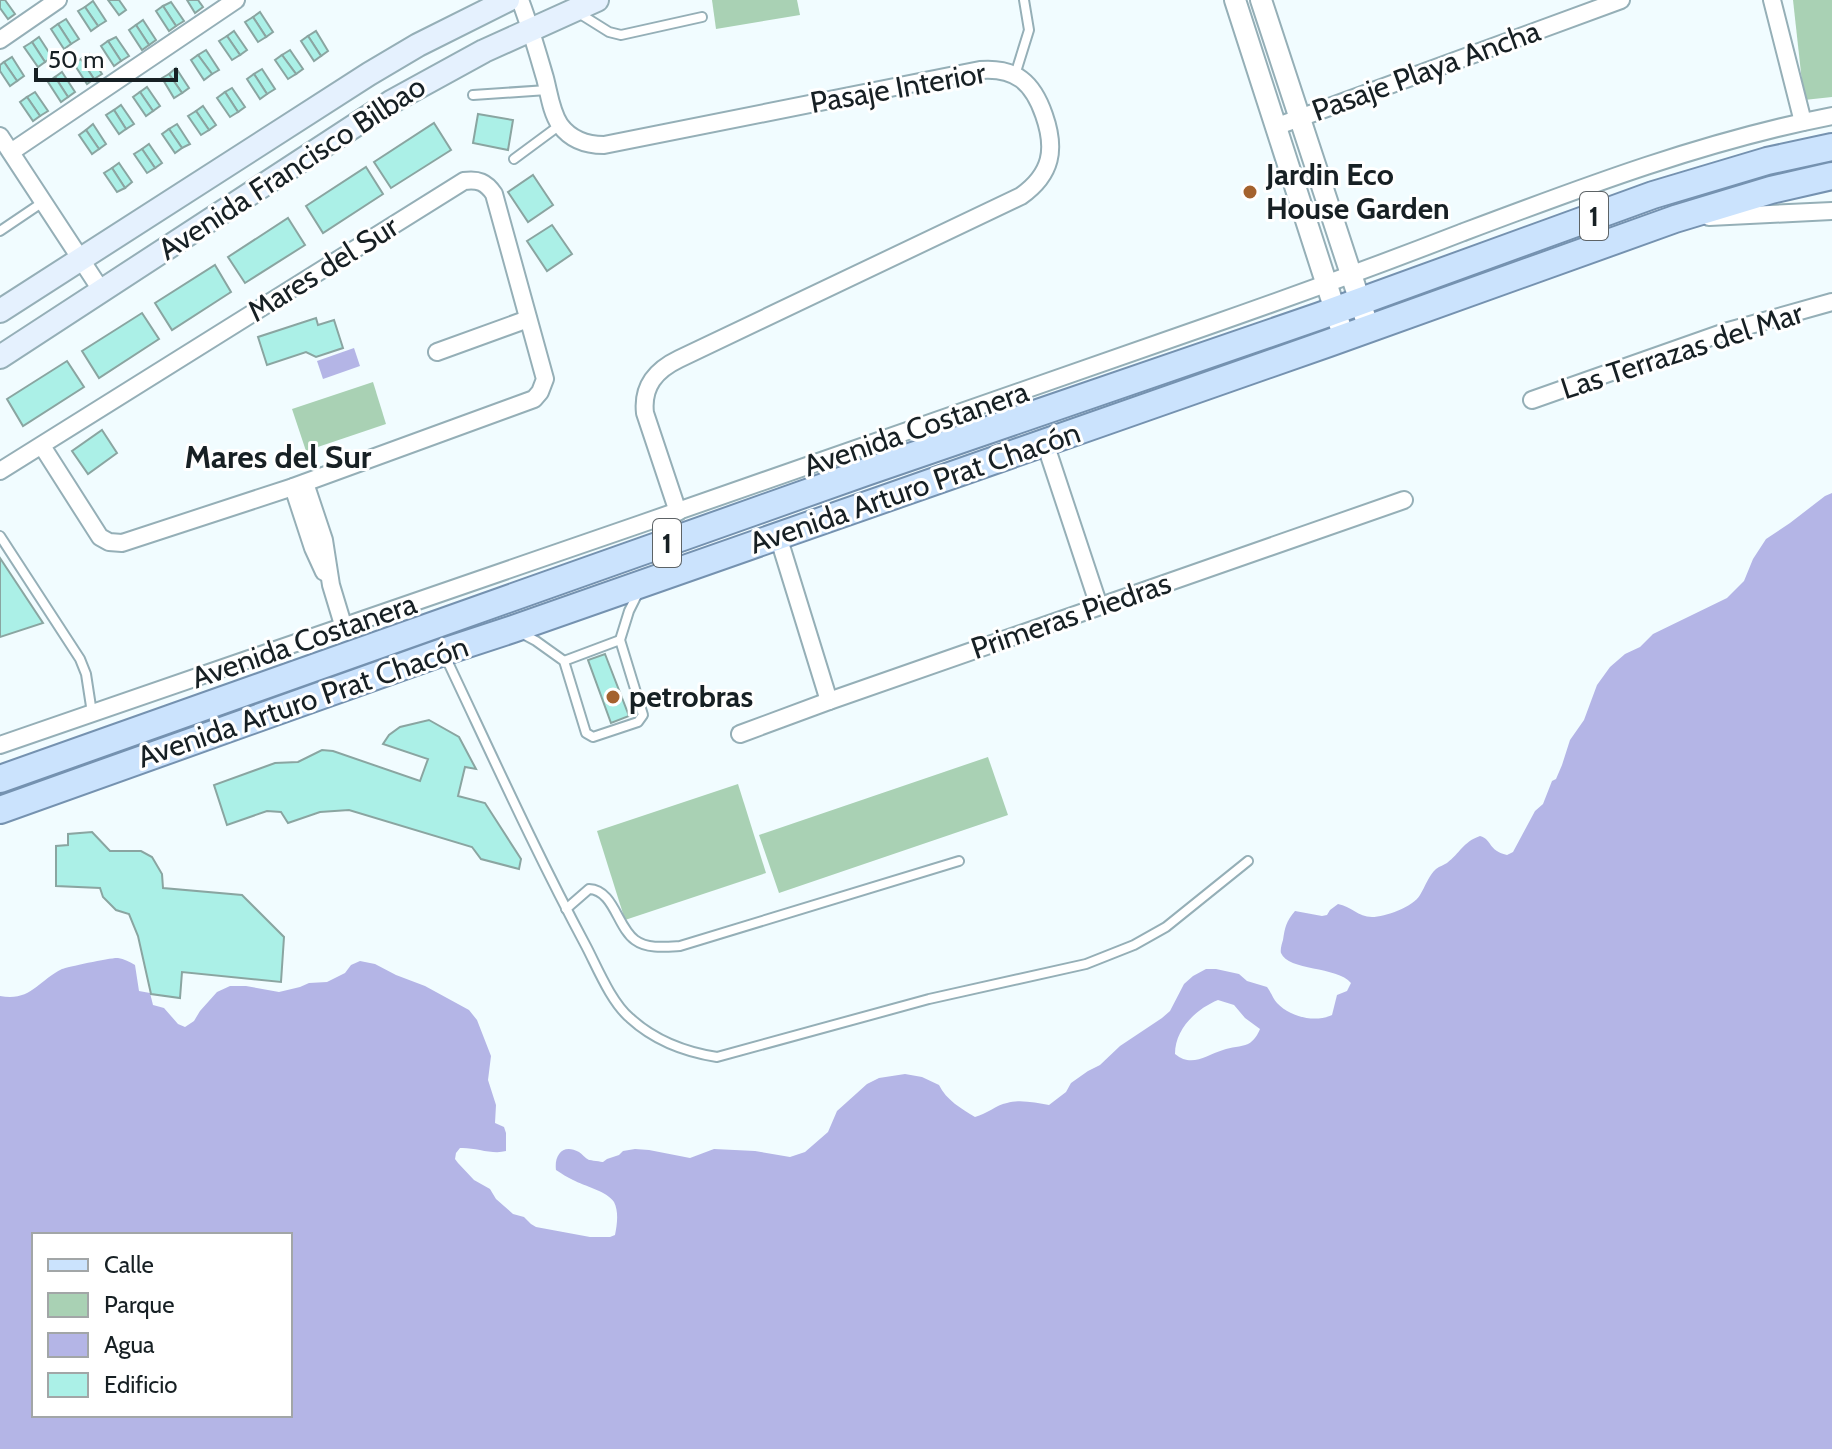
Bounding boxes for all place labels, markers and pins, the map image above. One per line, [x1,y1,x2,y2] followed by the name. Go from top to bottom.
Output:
[1265,156,1450,227] place label: Jardin Eco House Garden
[1241,183,1259,201] marker: Jardin Eco House Garden
[629,678,753,715] place label: petrobras
[604,688,622,706] marker: petrobras

